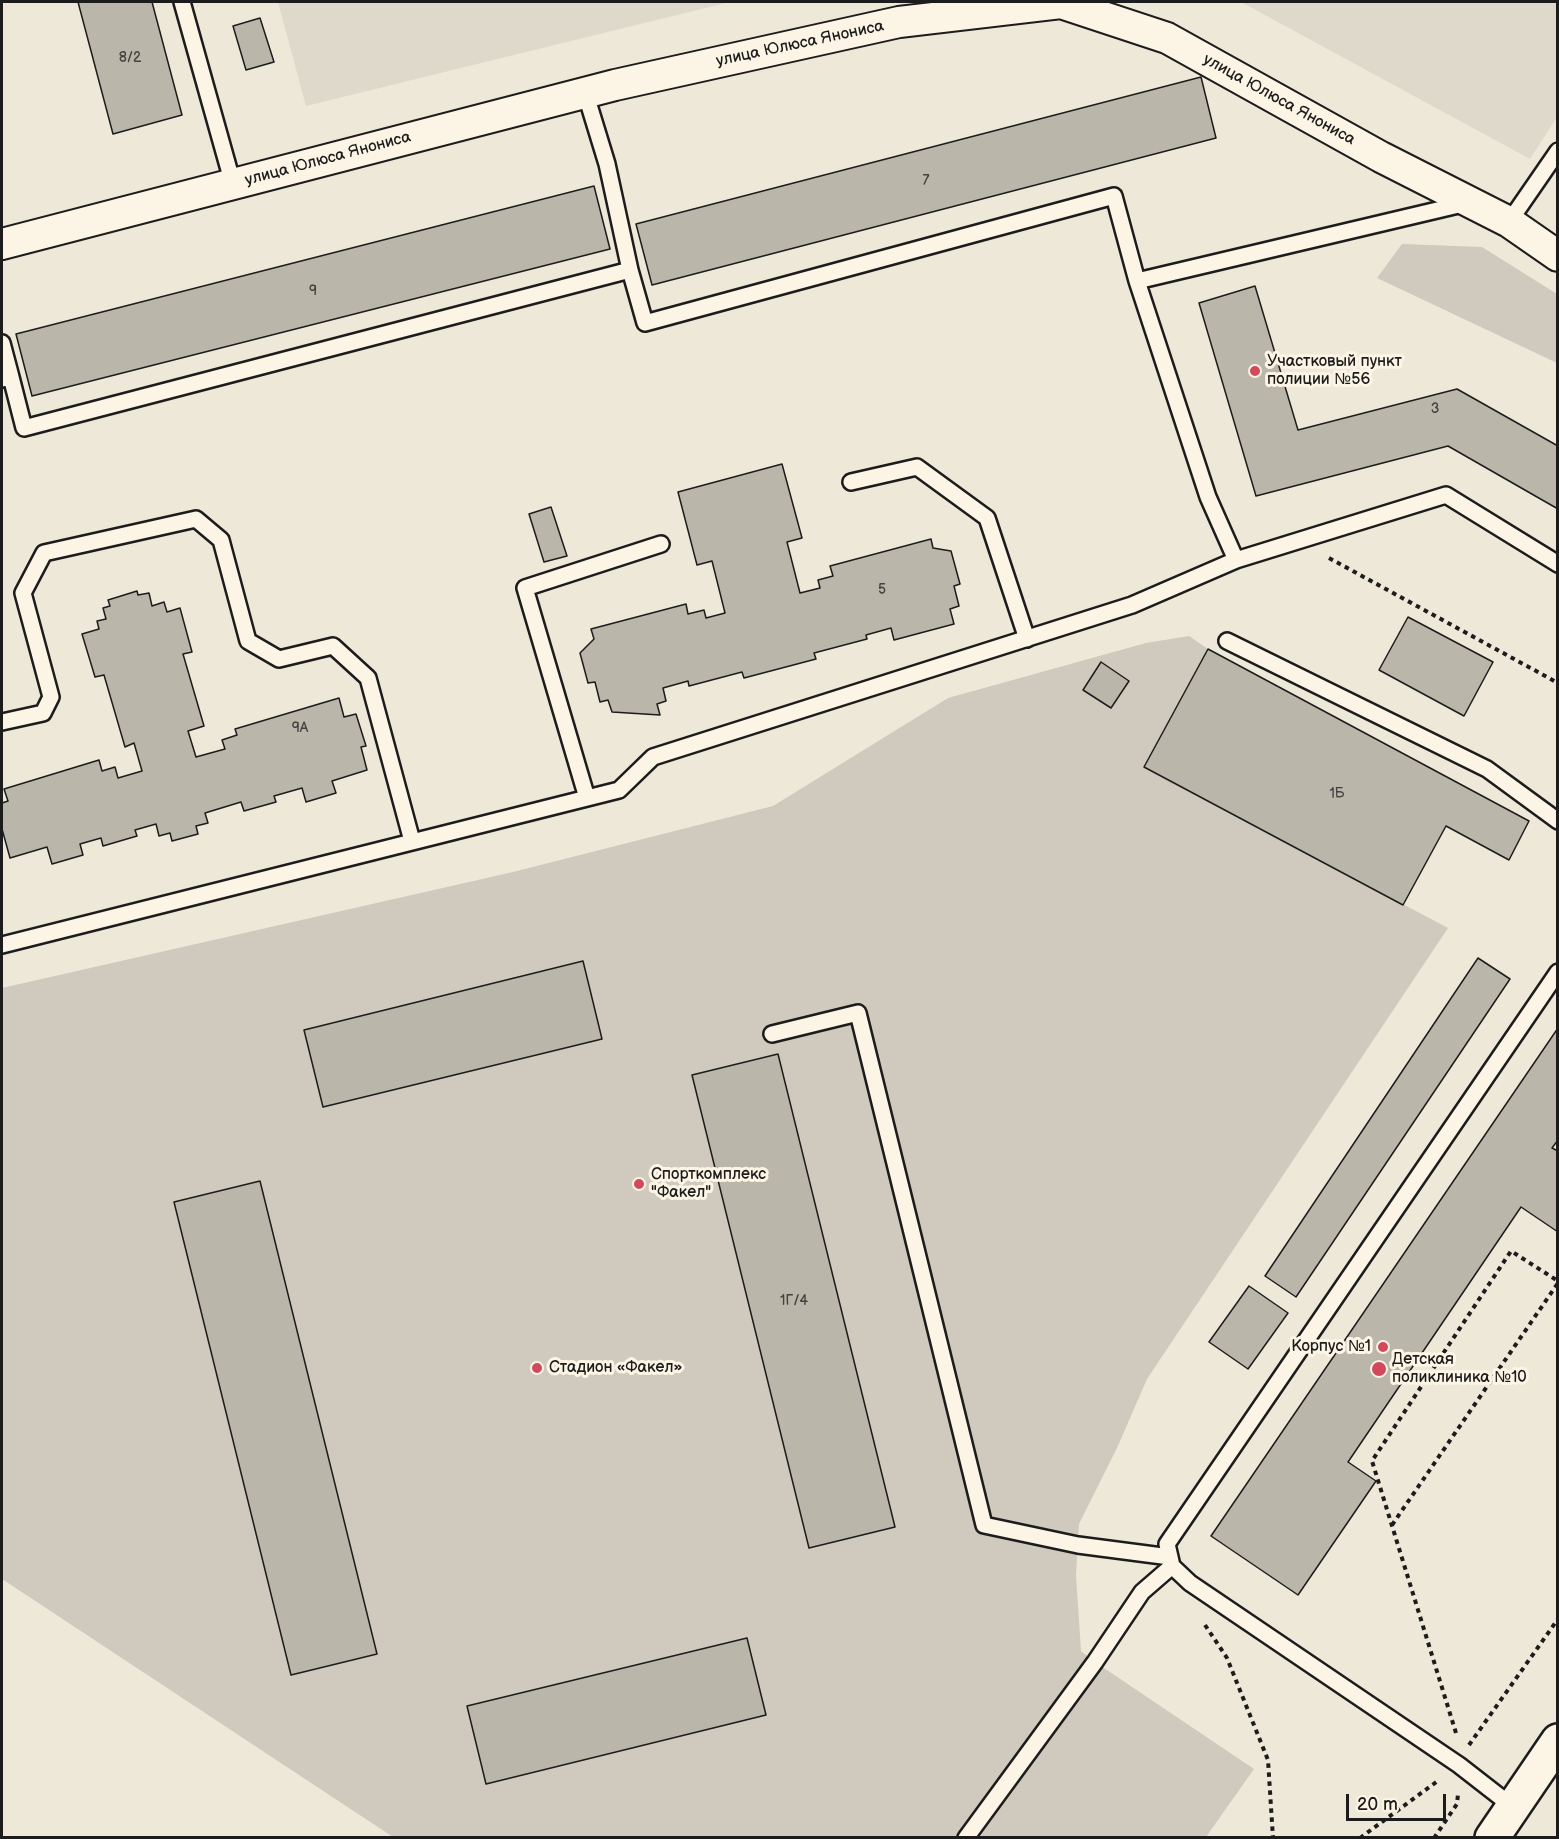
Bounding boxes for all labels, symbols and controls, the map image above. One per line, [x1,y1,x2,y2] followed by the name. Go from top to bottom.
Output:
[714,17,886,71] street label: улица Юлюса Янониса
[119,50,141,66] house number: 8/2
[1200,50,1358,150] street label: улица Юлюса Янониса
[243,128,413,190] street label: улица Юлюса Янониса
[923,173,929,189] house number: 7
[309,283,317,299] house number: 9
[1267,352,1402,390] place label: Участковый пункт полиции №56
[1248,364,1262,378] marker: Участковый пункт полиции №56
[1431,401,1439,417] house number: 3
[878,582,886,598] house number: 5
[292,720,308,736] house number: 9А
[1329,786,1345,802] house number: 1Б
[651,1165,766,1203] place label: Спорткомплекс "Факел"
[632,1177,646,1191] marker: Спорткомплекс "Факел"
[780,1293,808,1309] house number: 1Г/4
[1291,1337,1371,1357] place label: Корпус №1
[1376,1340,1390,1354] marker: Корпус №1
[1392,1350,1527,1388] place label: Детская поликлиника №10
[549,1358,683,1378] place label: Стадион «Факел»
[1370,1360,1388,1378] marker: Детская поликлиника №10
[530,1361,544,1375] marker: Стадион «Факел»
[1349,1782,1450,1820] scale bar
[1357,1794,1398,1815] text: 20 m

